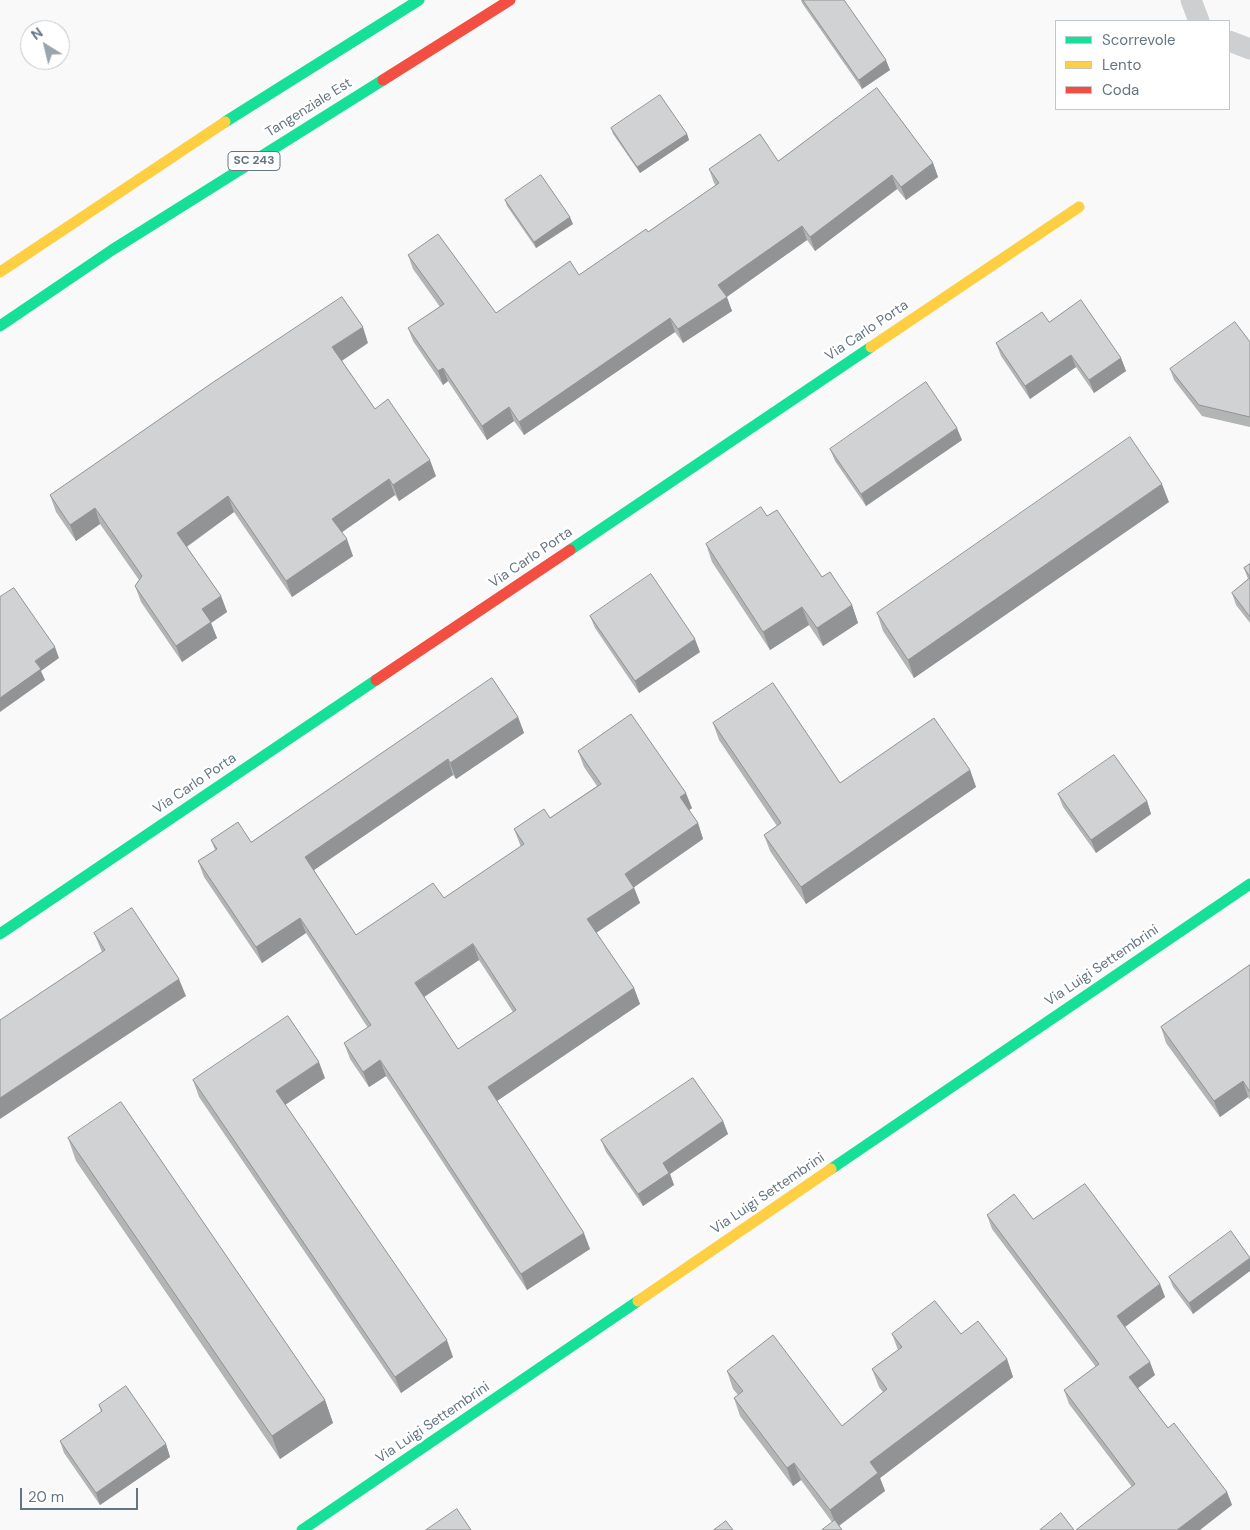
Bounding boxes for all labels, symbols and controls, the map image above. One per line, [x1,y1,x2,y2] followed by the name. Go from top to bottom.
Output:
[20,20,70,70] north arrow
[1055,20,1230,110] legend
[27,23,46,44] text: N
[1102,30,1176,50] text: Scorrevole
[1102,55,1141,75] text: Lento
[263,75,355,141] street label: Tangenziale Est
[1102,80,1139,100] text: Coda
[228,152,280,170] road number: SC 243
[822,297,912,365] street label: Via Carlo Porta
[486,524,576,592] street label: Via Carlo Porta
[150,750,240,818] street label: Via Carlo Porta
[1042,922,1162,1010] street label: Via Luigi Settembrini
[708,1150,828,1238] street label: Via Luigi Settembrini
[373,1379,493,1467] street label: Via Luigi Settembrini
[22,1478,140,1510] scale bar
[28,1487,64,1507] text: 20 m

